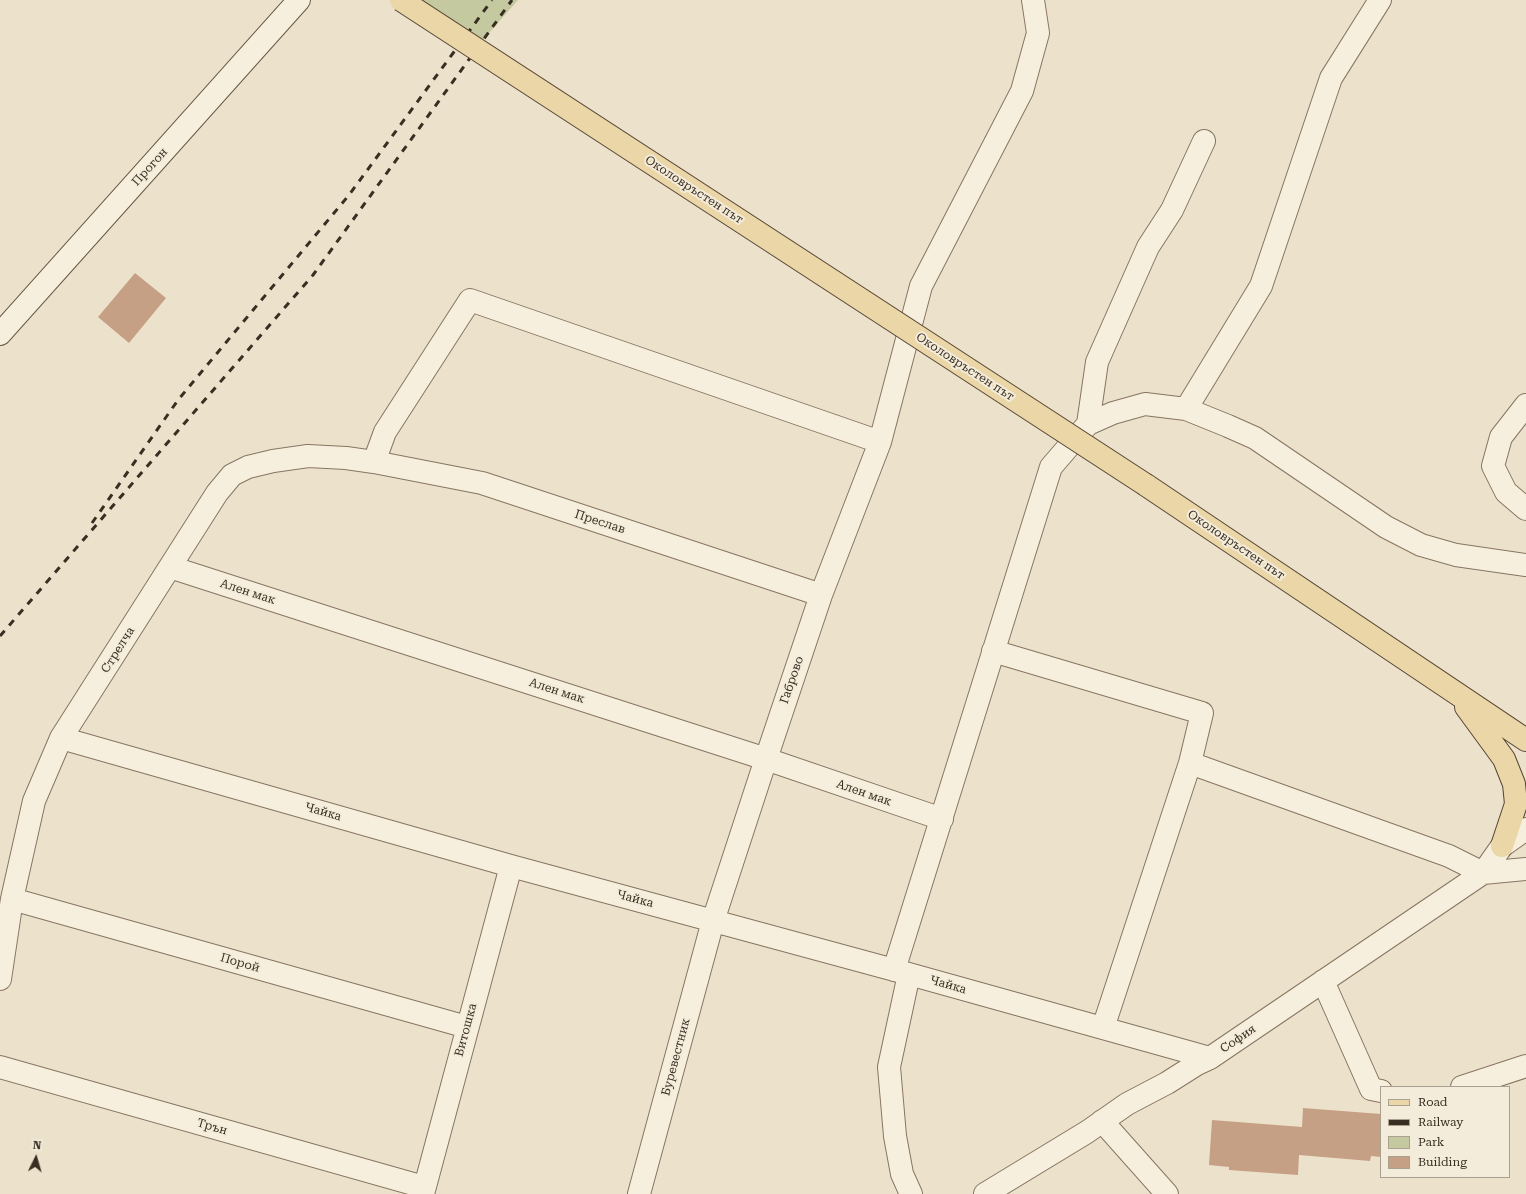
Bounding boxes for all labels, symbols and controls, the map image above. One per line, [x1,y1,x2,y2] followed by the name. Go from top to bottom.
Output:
[129,145,171,189] street label: Прогон
[642,153,746,227] street label: Околовръстен път
[913,330,1017,404] street label: Околовръстен път
[573,507,627,537] street label: Преслав
[1185,507,1287,583] street label: Околовръстен път
[218,576,278,608] street label: Ален мак
[98,624,138,676] street label: Стрелча
[777,654,807,706] street label: Габрово
[527,675,587,707] street label: Ален мак
[834,777,894,809] street label: Ален мак
[303,800,343,824] street label: Чайка
[615,887,655,911] street label: Чайка
[219,951,261,975] street label: Порой
[928,973,968,997] street label: Чайка
[452,1002,480,1058] street label: Витошка
[659,1017,693,1097] street label: Буревестник
[1217,1022,1259,1056] street label: София
[1380,1086,1510,1178] legend
[1418,1095,1447,1109] text: Road
[1418,1115,1463,1129] text: Railway
[195,1116,229,1138] street label: Трън
[1418,1135,1444,1149] text: Park
[16,1138,56,1178] north arrow
[32,1139,42,1152] text: N
[1418,1155,1467,1169] text: Building

